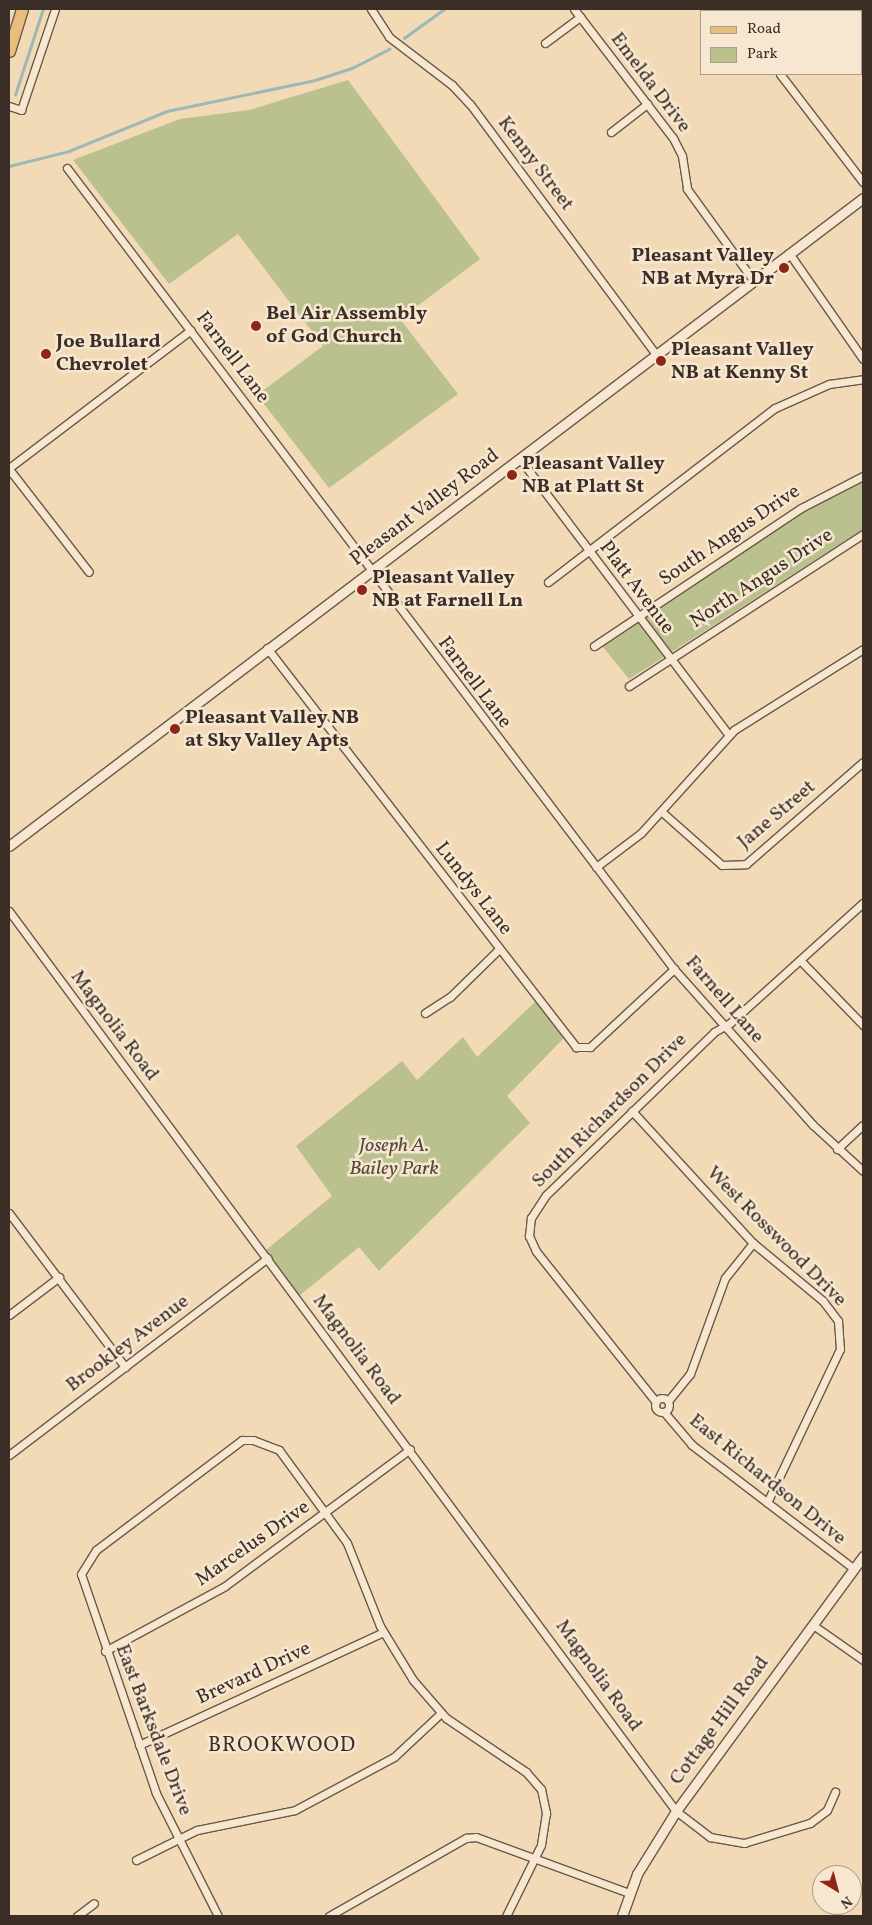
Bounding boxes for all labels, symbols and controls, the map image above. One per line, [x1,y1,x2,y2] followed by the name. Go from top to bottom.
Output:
[700,10,862,75] legend
[747,19,781,40] text: Road
[605,28,695,138] street label: Emelda Drive
[747,44,778,65] text: Park
[492,112,578,216] street label: Kenny Street
[631,244,774,291] place label: Pleasant Valley NB at Myra Dr
[778,262,790,274] marker: Pleasant Valley NB at Myra Dr
[266,302,427,349] place label: Bel Air Assembly of God Church
[190,307,274,409] street label: Farnell Lane
[250,320,262,332] marker: Bel Air Assembly of God Church
[56,330,161,377] place label: Joe Bullard Chevrolet
[671,338,814,385] place label: Pleasant Valley NB at Kenny St
[40,348,52,360] marker: Joe Bullard Chevrolet
[655,355,667,367] marker: Pleasant Valley NB at Kenny St
[345,444,505,572] street label: Pleasant Valley Road
[522,452,665,499] place label: Pleasant Valley NB at Platt St
[506,469,518,481] marker: Pleasant Valley NB at Platt St
[655,480,805,592] street label: South Angus Drive
[686,524,838,634] street label: North Angus Drive
[593,537,679,639] street label: Platt Avenue
[372,566,523,613] place label: Pleasant Valley NB at Farnell Ln
[356,584,368,596] marker: Pleasant Valley NB at Farnell Ln
[432,632,516,734] street label: Farnell Lane
[185,706,360,753] place label: Pleasant Valley NB at Sky Valley Apts
[169,723,181,735] marker: Pleasant Valley NB at Sky Valley Apts
[733,775,821,855] street label: Jane Street
[429,838,517,940] street label: Lundys Lane
[679,951,769,1049] street label: Farnell Lane
[65,966,163,1086] street label: Magnolia Road
[527,1028,693,1194] street label: South Richardson Drive
[349,1134,439,1181] park label: Joseph A. Bailey Park
[701,1162,851,1312] street label: West Rosswood Drive
[62,1290,194,1398] street label: Brookley Avenue
[307,1290,405,1410] street label: Magnolia Road
[684,1409,850,1551] street label: East Richardson Drive
[191,1496,315,1592] street label: Marcelus Drive
[549,1615,647,1737] street label: Magnolia Road
[193,1637,315,1711] street label: Brevard Drive
[109,1641,197,1819] street label: East Barksdale Drive
[665,1652,775,1790] street label: Cottage Hill Road
[207,1733,357,1759] district label: BROOKWOOD
[812,1865,862,1915] north arrow
[836,1891,856,1912] text: N

